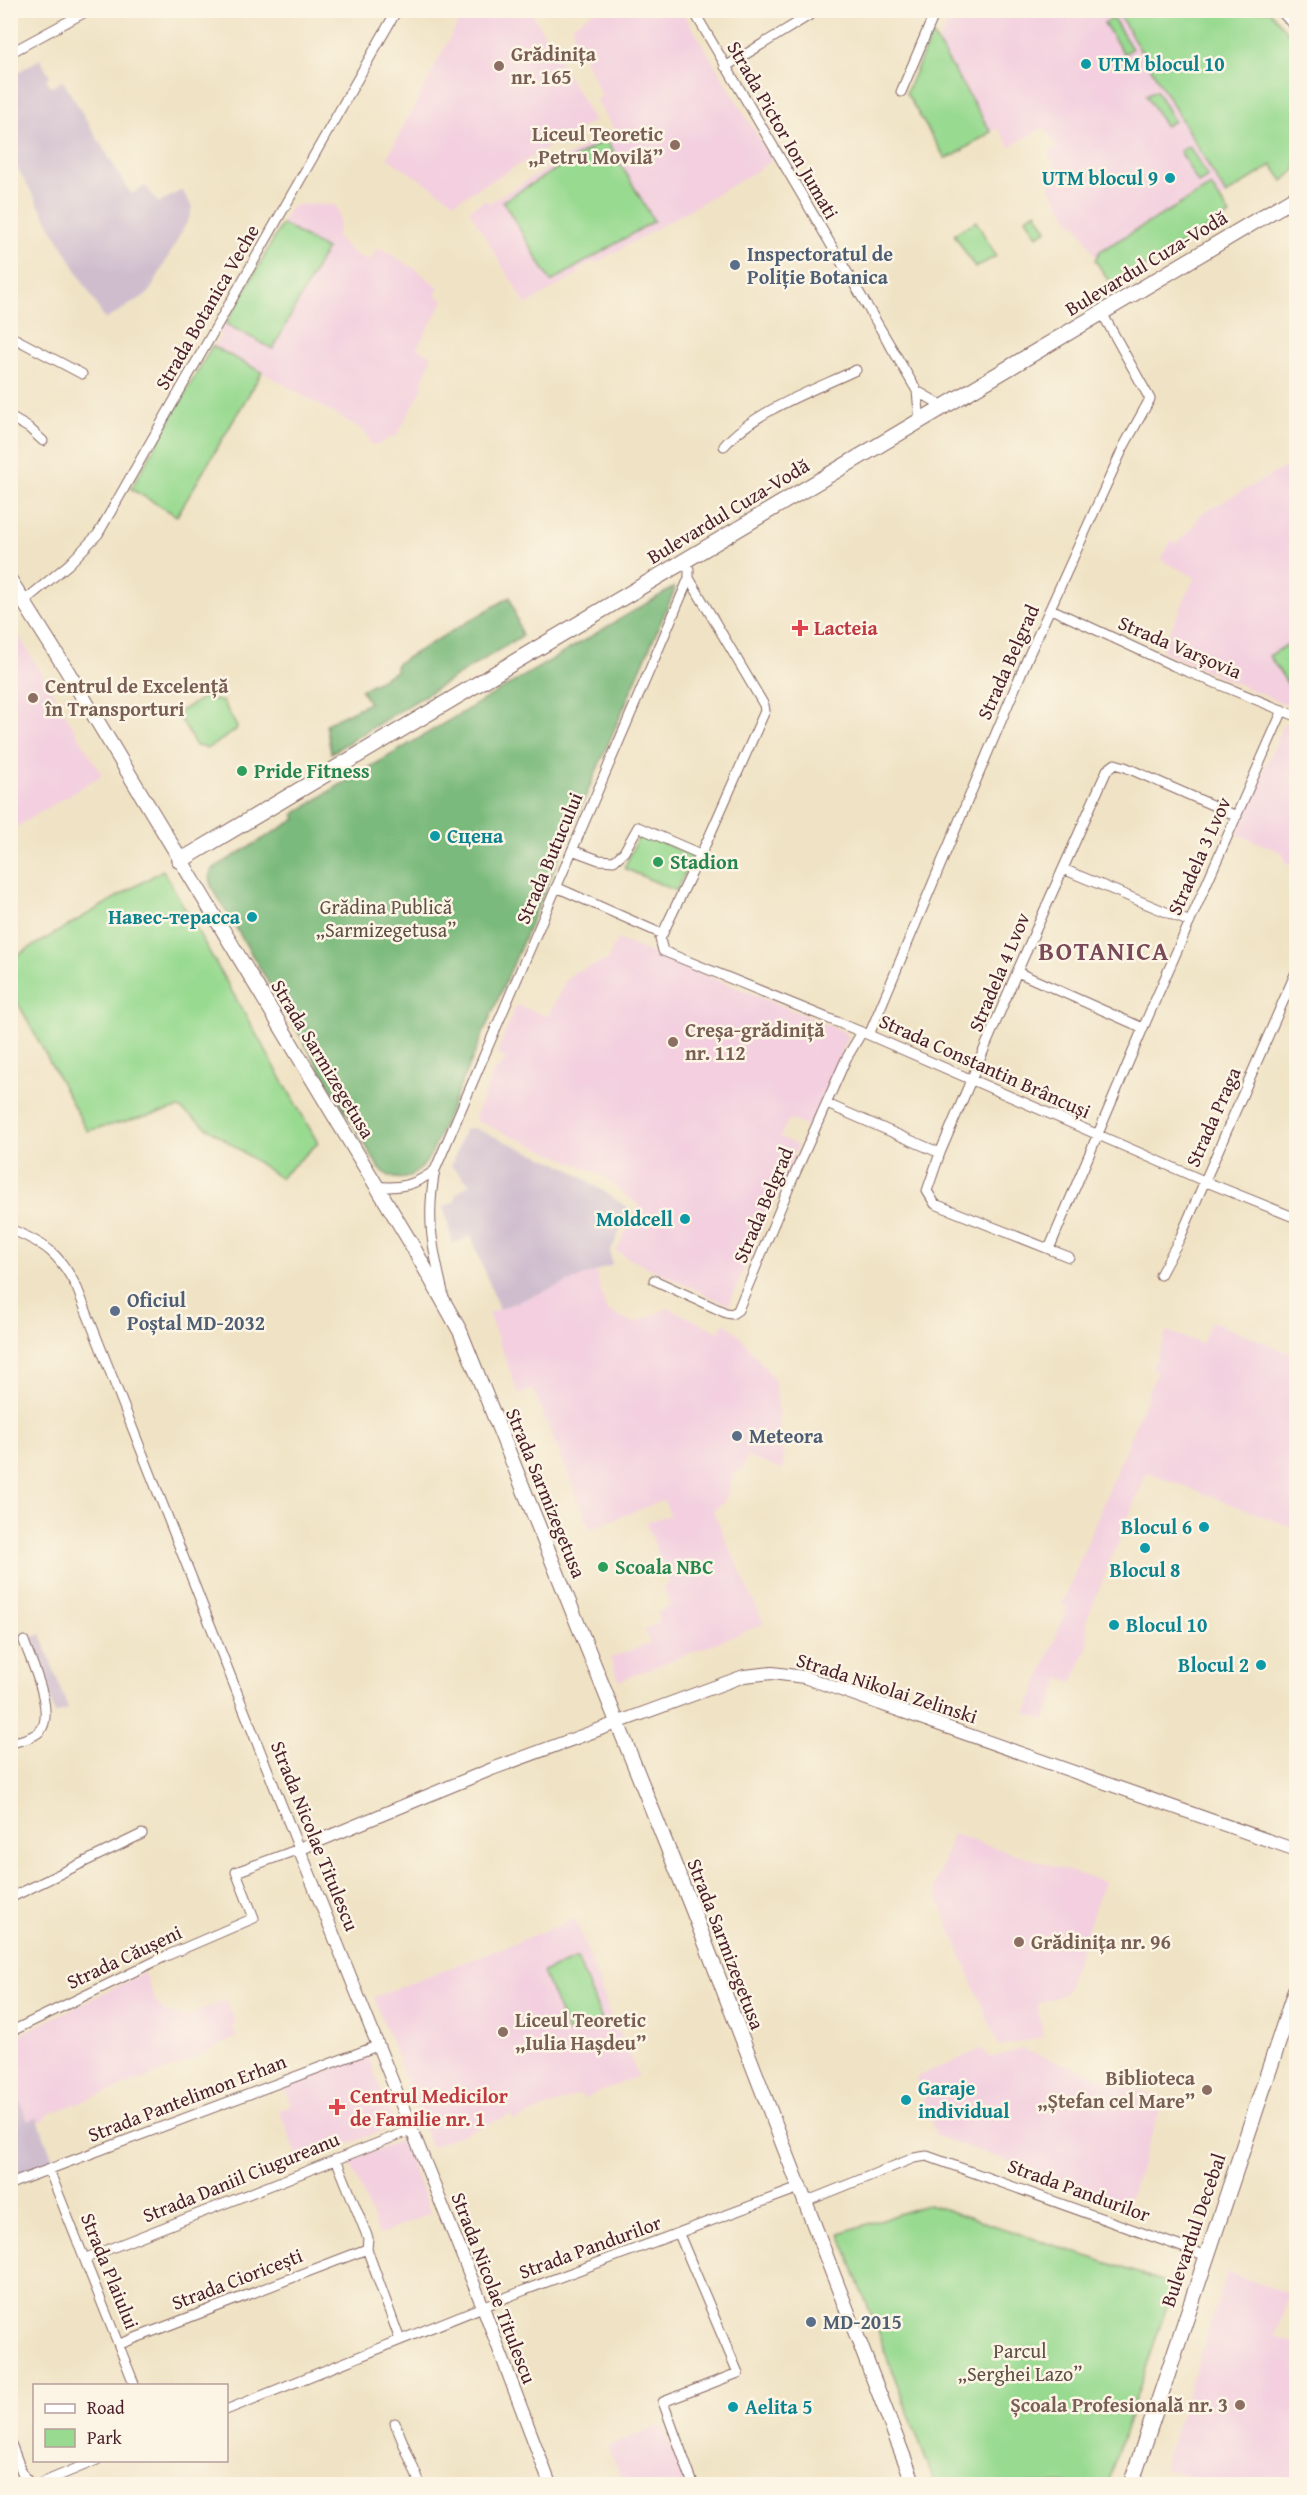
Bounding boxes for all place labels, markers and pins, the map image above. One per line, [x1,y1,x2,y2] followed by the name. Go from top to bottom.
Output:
[511,39,597,91] place label: Grădinița nr. 165
[1098,49,1225,78] place label: UTM blocul 10
[1079,57,1093,71] marker: UTM blocul 10
[492,59,506,73] marker: Grădinița nr. 165
[528,119,663,171] place label: Liceul Teoretic „Petru Movilă”
[668,138,682,152] marker: Liceul Teoretic „Petru Movilă”
[1042,163,1158,192] place label: UTM blocul 9
[1163,171,1177,185] marker: UTM blocul 9
[747,239,893,291] place label: Inspectoratul de Poliție Botanica
[728,258,742,272] marker: Inspectoratul de Poliție Botanica
[814,613,878,642] place label: Lacteia
[791,619,809,637] marker: Lacteia
[44,671,229,723] place label: Centrul de Excelență în Transporturi
[26,691,40,705] marker: Centrul de Excelență în Transporturi
[254,756,370,785] place label: Pride Fitness
[235,764,249,778] marker: Pride Fitness
[447,821,504,850] place label: Сцена
[428,829,442,843] marker: Сцена
[670,847,739,876] place label: Stadion
[651,855,665,869] marker: Stadion
[108,902,241,931] place label: Навес-терасса
[245,910,259,924] marker: Навес-терасса
[685,1015,825,1067] place label: Creșa-grădiniță nr. 112
[666,1035,680,1049] marker: Creșa-grădiniță nr. 112
[596,1204,673,1233] place label: Moldcell
[678,1212,692,1226] marker: Moldcell
[127,1285,265,1337] place label: Oficiul Poștal MD-2032
[108,1304,122,1318] marker: Oficiul Poștal MD-2032
[749,1421,824,1450] place label: Meteora
[730,1429,744,1443] marker: Meteora
[1121,1512,1192,1541] place label: Blocul 6
[1197,1520,1211,1534] marker: Blocul 6
[1138,1541,1152,1555] marker: Blocul 8
[615,1552,714,1581] place label: Scoala NBC
[1110,1555,1180,1584] place label: Blocul 8
[596,1560,610,1574] marker: Scoala NBC
[1126,1610,1207,1639] place label: Blocul 10
[1107,1618,1121,1632] marker: Blocul 10
[1178,1650,1249,1679] place label: Blocul 2
[1254,1658,1268,1672] marker: Blocul 2
[1031,1927,1171,1956] place label: Grădinița nr. 96
[1012,1935,1026,1949] marker: Grădinița nr. 96
[515,2005,646,2057] place label: Liceul Teoretic „Iulia Hașdeu”
[496,2025,510,2039] marker: Liceul Teoretic „Iulia Hașdeu”
[1037,2063,1196,2115] place label: Biblioteca „Ștefan cel Mare”
[918,2073,1010,2125] place label: Garaje individual
[350,2081,508,2133] place label: Centrul Medicilor de Familie nr. 1
[1200,2083,1214,2097] marker: Biblioteca „Ștefan cel Mare”
[899,2093,913,2107] marker: Garaje individual
[328,2098,346,2116] marker: Centrul Medicilor de Familie nr. 1
[823,2307,902,2336] place label: MD-2015
[804,2315,818,2329] marker: MD-2015
[1010,2390,1228,2419] place label: Școala Profesională nr. 3
[745,2392,813,2421] place label: Aelita 5
[1233,2398,1247,2412] marker: Școala Profesională nr. 3
[726,2400,740,2414] marker: Aelita 5

